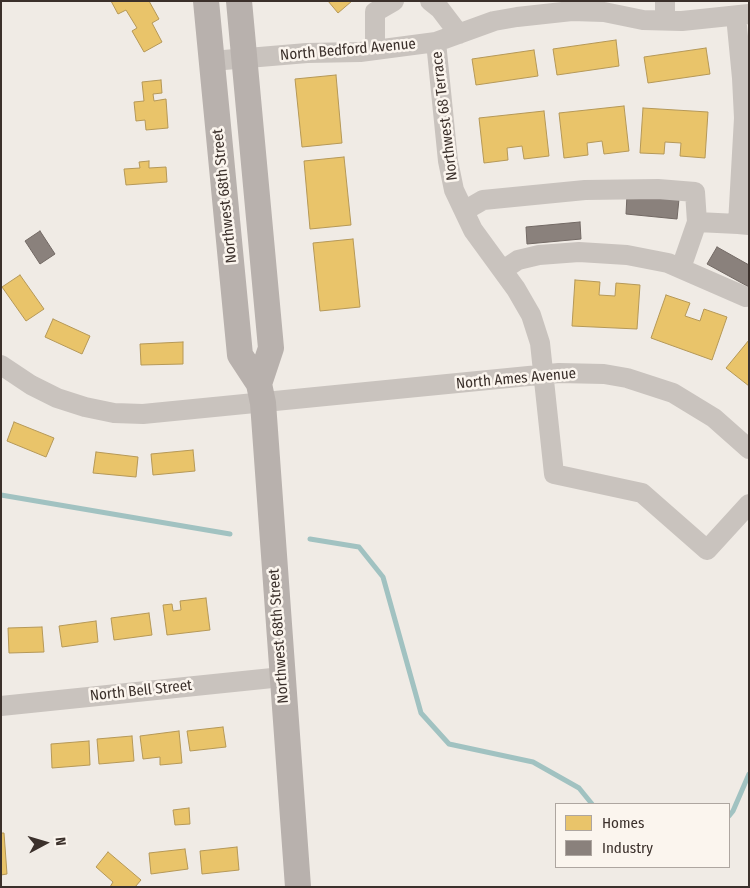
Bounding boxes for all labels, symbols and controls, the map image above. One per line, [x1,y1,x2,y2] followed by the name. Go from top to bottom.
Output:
[279,35,417,65] street label: North Bedford Avenue
[428,50,462,182] street label: Northwest 68 Terrace
[209,128,241,264] street label: Northwest 68th Street
[455,365,577,393] street label: North Ames Avenue
[265,568,293,704] street label: Northwest 68th Street
[89,677,193,705] street label: North Bell Street
[555,803,730,868] legend
[602,814,644,832] text: Homes
[20,818,70,868] north arrow
[52,836,69,846] text: N
[602,839,653,857] text: Industry

